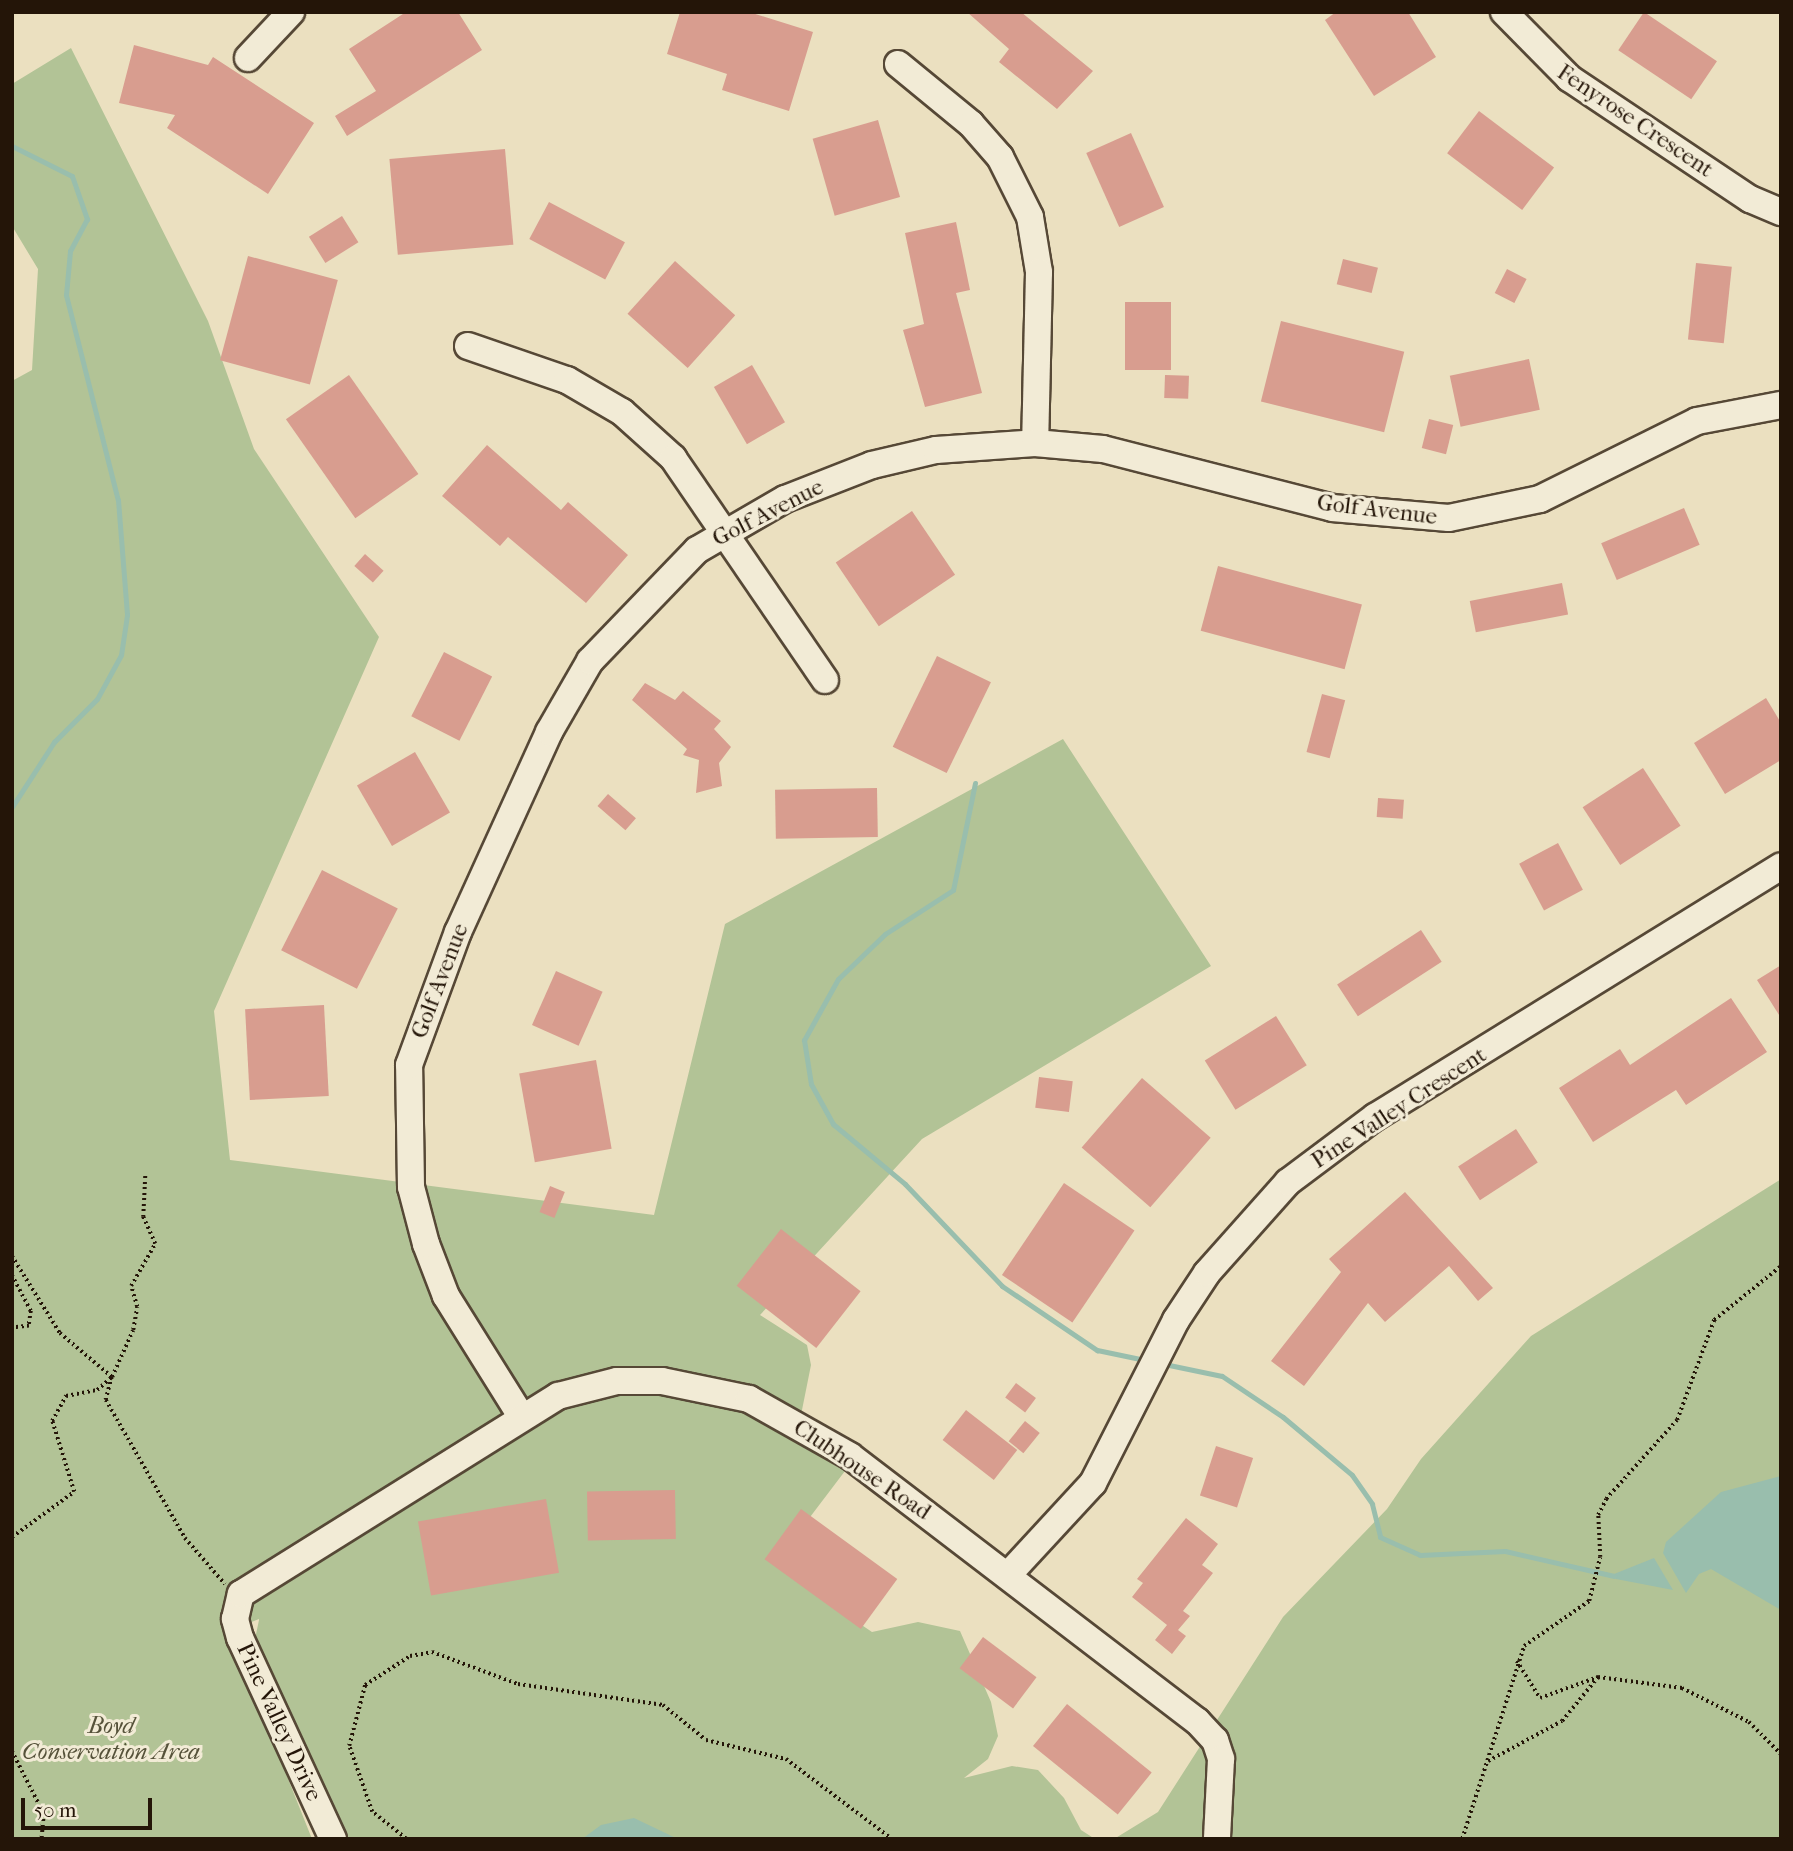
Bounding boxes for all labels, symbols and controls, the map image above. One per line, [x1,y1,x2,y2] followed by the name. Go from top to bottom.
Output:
[1552,59,1718,183] street label: Fenyrose Crescent
[708,473,828,553] street label: Golf Avenue
[1315,489,1439,531] street label: Golf Avenue
[405,920,475,1042] street label: Golf Avenue
[1306,1041,1492,1175] street label: Pine Valley Crescent
[788,1414,936,1526] street label: Clubhouse Road
[230,1639,328,1805] street label: Pine Valley Drive
[22,1712,200,1766] park label: Boyd Conservation Area
[24,1784,156,1828] scale bar
[34,1798,77,1822] text: 50 m

